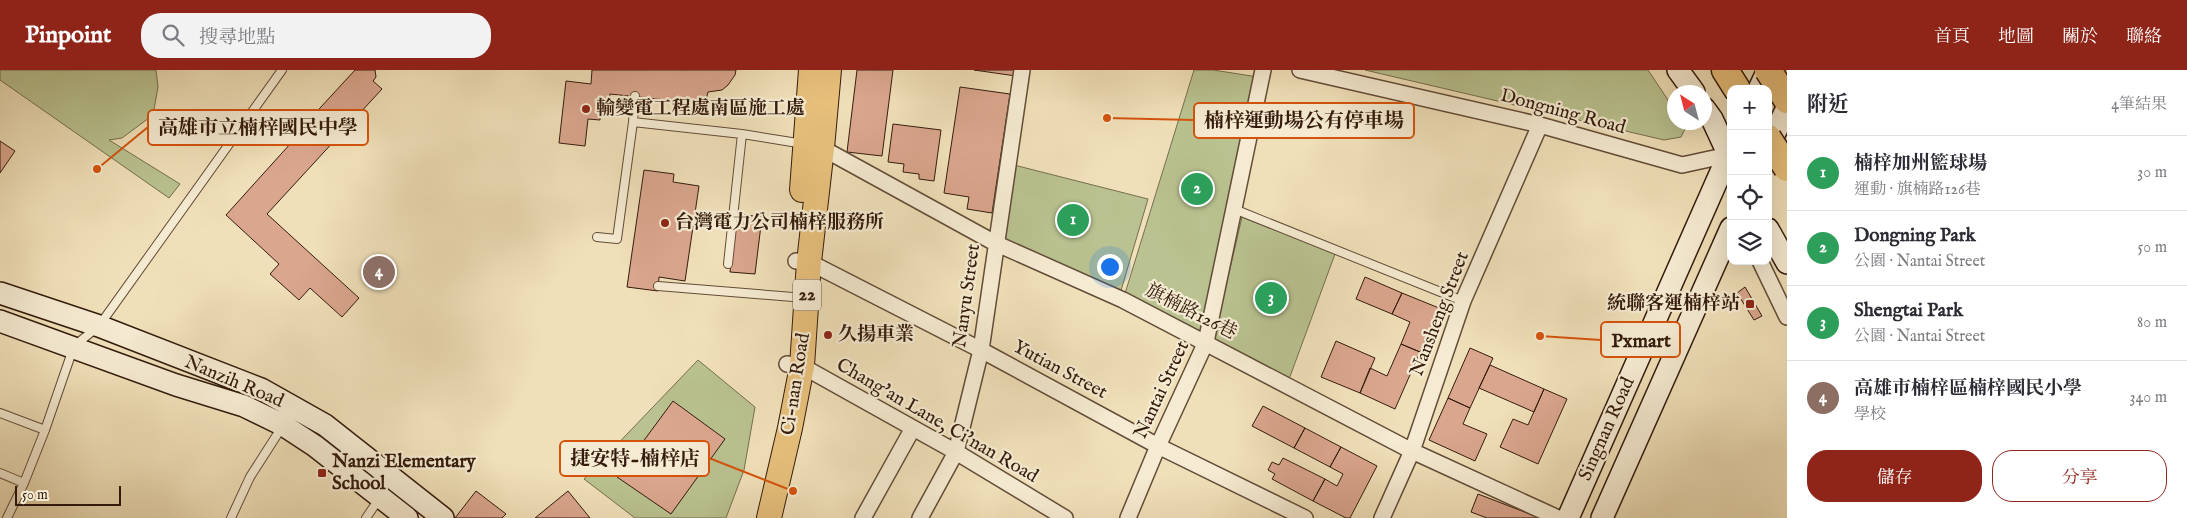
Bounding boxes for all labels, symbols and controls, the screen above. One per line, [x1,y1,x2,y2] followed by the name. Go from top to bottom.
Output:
[141,13,491,58] search box
[25,20,111,51] text: Pinpoint
[159,21,187,49] icon: search
[199,26,275,50] text: 搜尋地點
[1934,26,1970,49] text: 首頁
[1998,26,2034,49] text: 地圖
[2062,26,2098,49] text: 關於
[2126,26,2162,49] text: 聯絡
[1498,84,1629,140] street label: Dongning Road
[1667,85,1712,130] north arrow
[1727,85,1772,265] map controls
[1727,85,1772,130] button: +
[1807,92,1849,119] text: 附近
[2111,95,2167,115] text: 4筆結果
[596,97,805,121] place label: 輸變電工程處南區施工處
[580,103,592,115] marker: 輸變電工程處南區施工處
[1194,103,1414,138] callout: 楠梓運動場公有停車場
[1204,109,1404,134] text: 楠梓運動場公有停車場
[148,110,368,145] callout: 高雄市立楠梓國民中學
[158,116,358,141] text: 高雄市立楠梓國民中學
[1727,130,1772,175] button: −
[1854,152,1987,176] text: 楠梓加州籃球場
[1820,163,1826,183] text: 1
[2137,163,2167,183] text: 30 m
[1181,170,1213,208] pin: 2
[1727,175,1772,220] button: locate
[1854,180,1981,200] text: 運動 · 旗楠路126巷
[1057,201,1089,239] pin: 1
[675,211,884,235] place label: 台灣電力公司楠梓服務所
[659,217,671,229] marker: 台灣電力公司楠梓服務所
[1727,220,1772,265] button: layers
[1854,224,1976,248] text: Dongning Park
[1819,238,1827,258] text: 2
[2138,238,2167,258] text: 50 m
[948,242,986,349] street label: Nanyu Street
[1405,248,1475,380] street label: Nansheng Street
[1854,252,1985,272] text: 公園 · Nantai Street
[363,253,395,291] pin: 4
[1097,254,1123,280] your location
[1141,279,1241,345] street label: 旗楠路126巷
[1255,279,1287,317] pin: 3
[793,280,821,310] road number: 22
[1607,292,1740,316] place label: 統聯客運楠梓站
[1744,298,1756,310] marker: 統聯客運楠梓站
[1854,299,1963,323] text: Shengtai Park
[1820,313,1826,333] text: 3
[2137,313,2167,333] text: 80 m
[1601,322,1680,357] callout: Pxmart
[838,323,914,347] place label: 久揚車業
[1854,327,1985,347] text: 公園 · Nantai Street
[822,329,834,341] marker: 久揚車業
[1611,329,1671,354] text: Pxmart
[776,330,816,437] street label: Ci-nan Road
[1009,335,1112,405] street label: Yutian Street
[1129,337,1195,443] street label: Nantai Street
[181,350,288,414] street label: Nanzih Road
[832,353,1043,489] street label: Chang'an Lane, Ci'nan Road
[1574,373,1641,484] street label: Singnan Road
[1854,377,2082,401] text: 高雄市楠梓區楠梓國民小學
[1819,388,1827,408] text: 4
[2129,388,2167,408] text: 340 m
[1854,405,1886,425] text: 學校
[560,441,709,476] callout: 捷安特-楠梓店
[570,447,700,472] text: 捷安特-楠梓店
[331,450,476,496] place label: Nanzi Elementary School
[1807,450,1982,502] button: 儲存
[1992,450,2167,502] button: 分享
[316,467,328,479] marker: Nanzi Elementary School
[15,483,121,506] scale bar
[22,486,48,504] text: 50 m

